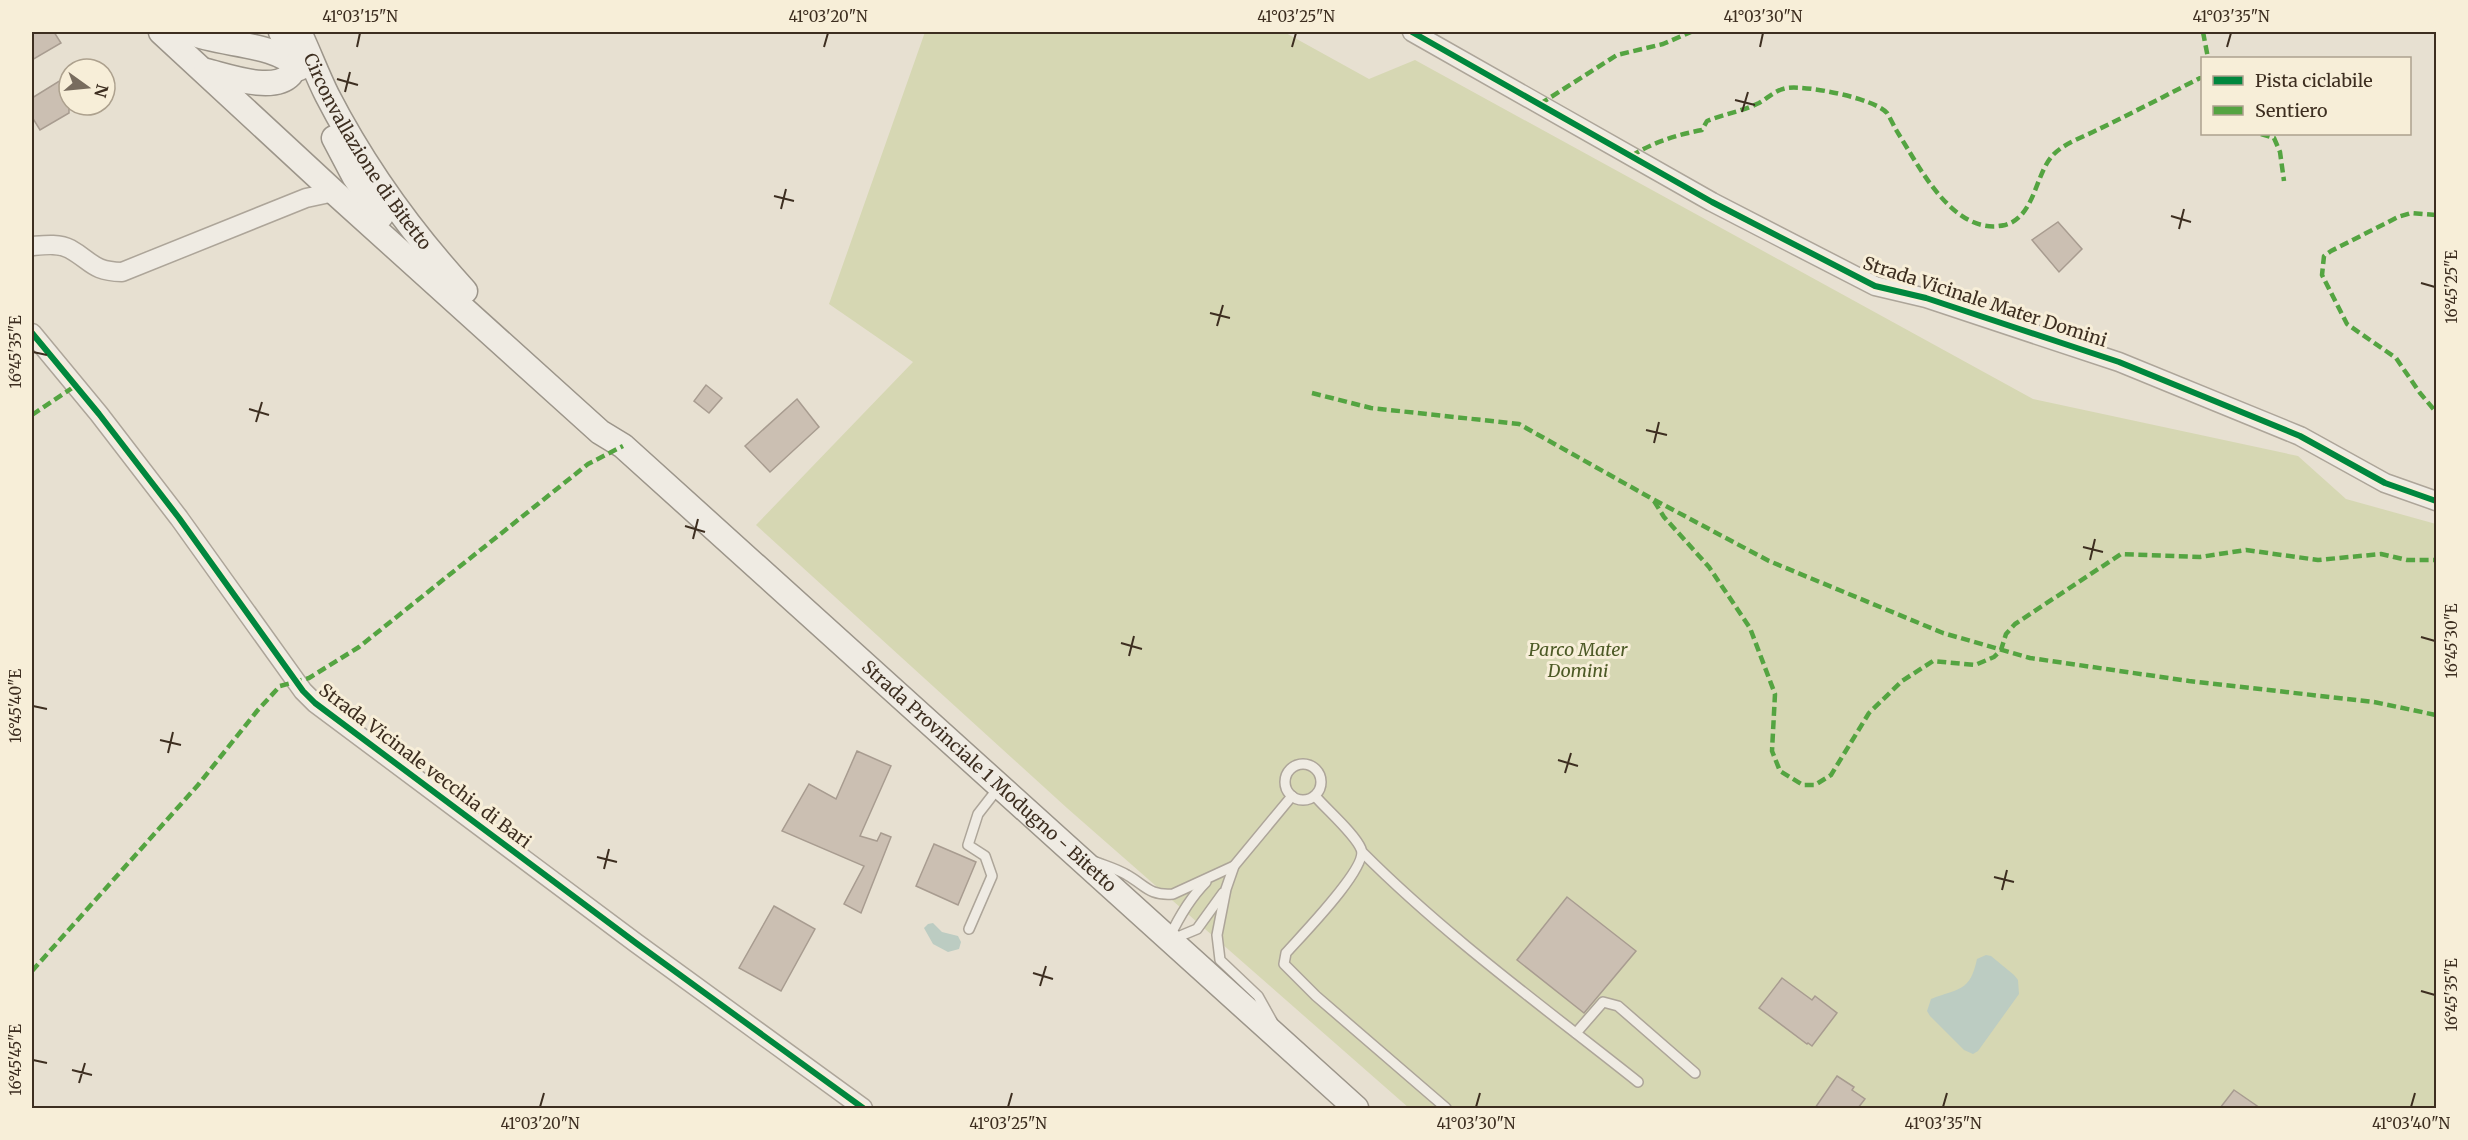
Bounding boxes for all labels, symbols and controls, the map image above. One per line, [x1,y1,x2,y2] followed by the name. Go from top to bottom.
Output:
[322,7,398,26] text: 41°03'15"N
[788,7,868,26] text: 41°03'20"N
[1257,7,1335,26] text: 41°03'25"N
[1724,7,1803,26] text: 41°03'30"N
[2192,7,2270,26] text: 41°03'35"N
[299,49,437,254] street label: Circonvallazione di Bitetto
[57,57,117,117] north arrow
[2201,57,2411,135] legend
[2255,69,2373,92] text: Pista ciclabile
[90,82,113,100] text: N
[2255,99,2327,122] text: Sentiero
[2442,250,2461,324] text: 16°45'25"E
[1860,251,2110,352] street label: Strada Vicinale Mater Domini
[6,315,25,388] text: 16°45'35"E
[2442,603,2461,678] text: 16°45'30"E
[1528,638,1628,682] park label: Parco Mater Domini
[857,655,1121,897] street label: Strada Provinciale 1 Modugno - Bitetto
[6,669,25,743] text: 16°45'40"E
[315,678,536,853] street label: Strada Vicinale vecchia di Bari
[2442,958,2461,1031] text: 16°45'35"E
[6,1024,25,1096] text: 16°45'45"E
[500,1114,580,1133] text: 41°03'20"N
[969,1114,1047,1133] text: 41°03'25"N
[1437,1114,1516,1133] text: 41°03'30"N
[1904,1114,1982,1133] text: 41°03'35"N
[2372,1114,2450,1133] text: 41°03'40"N

